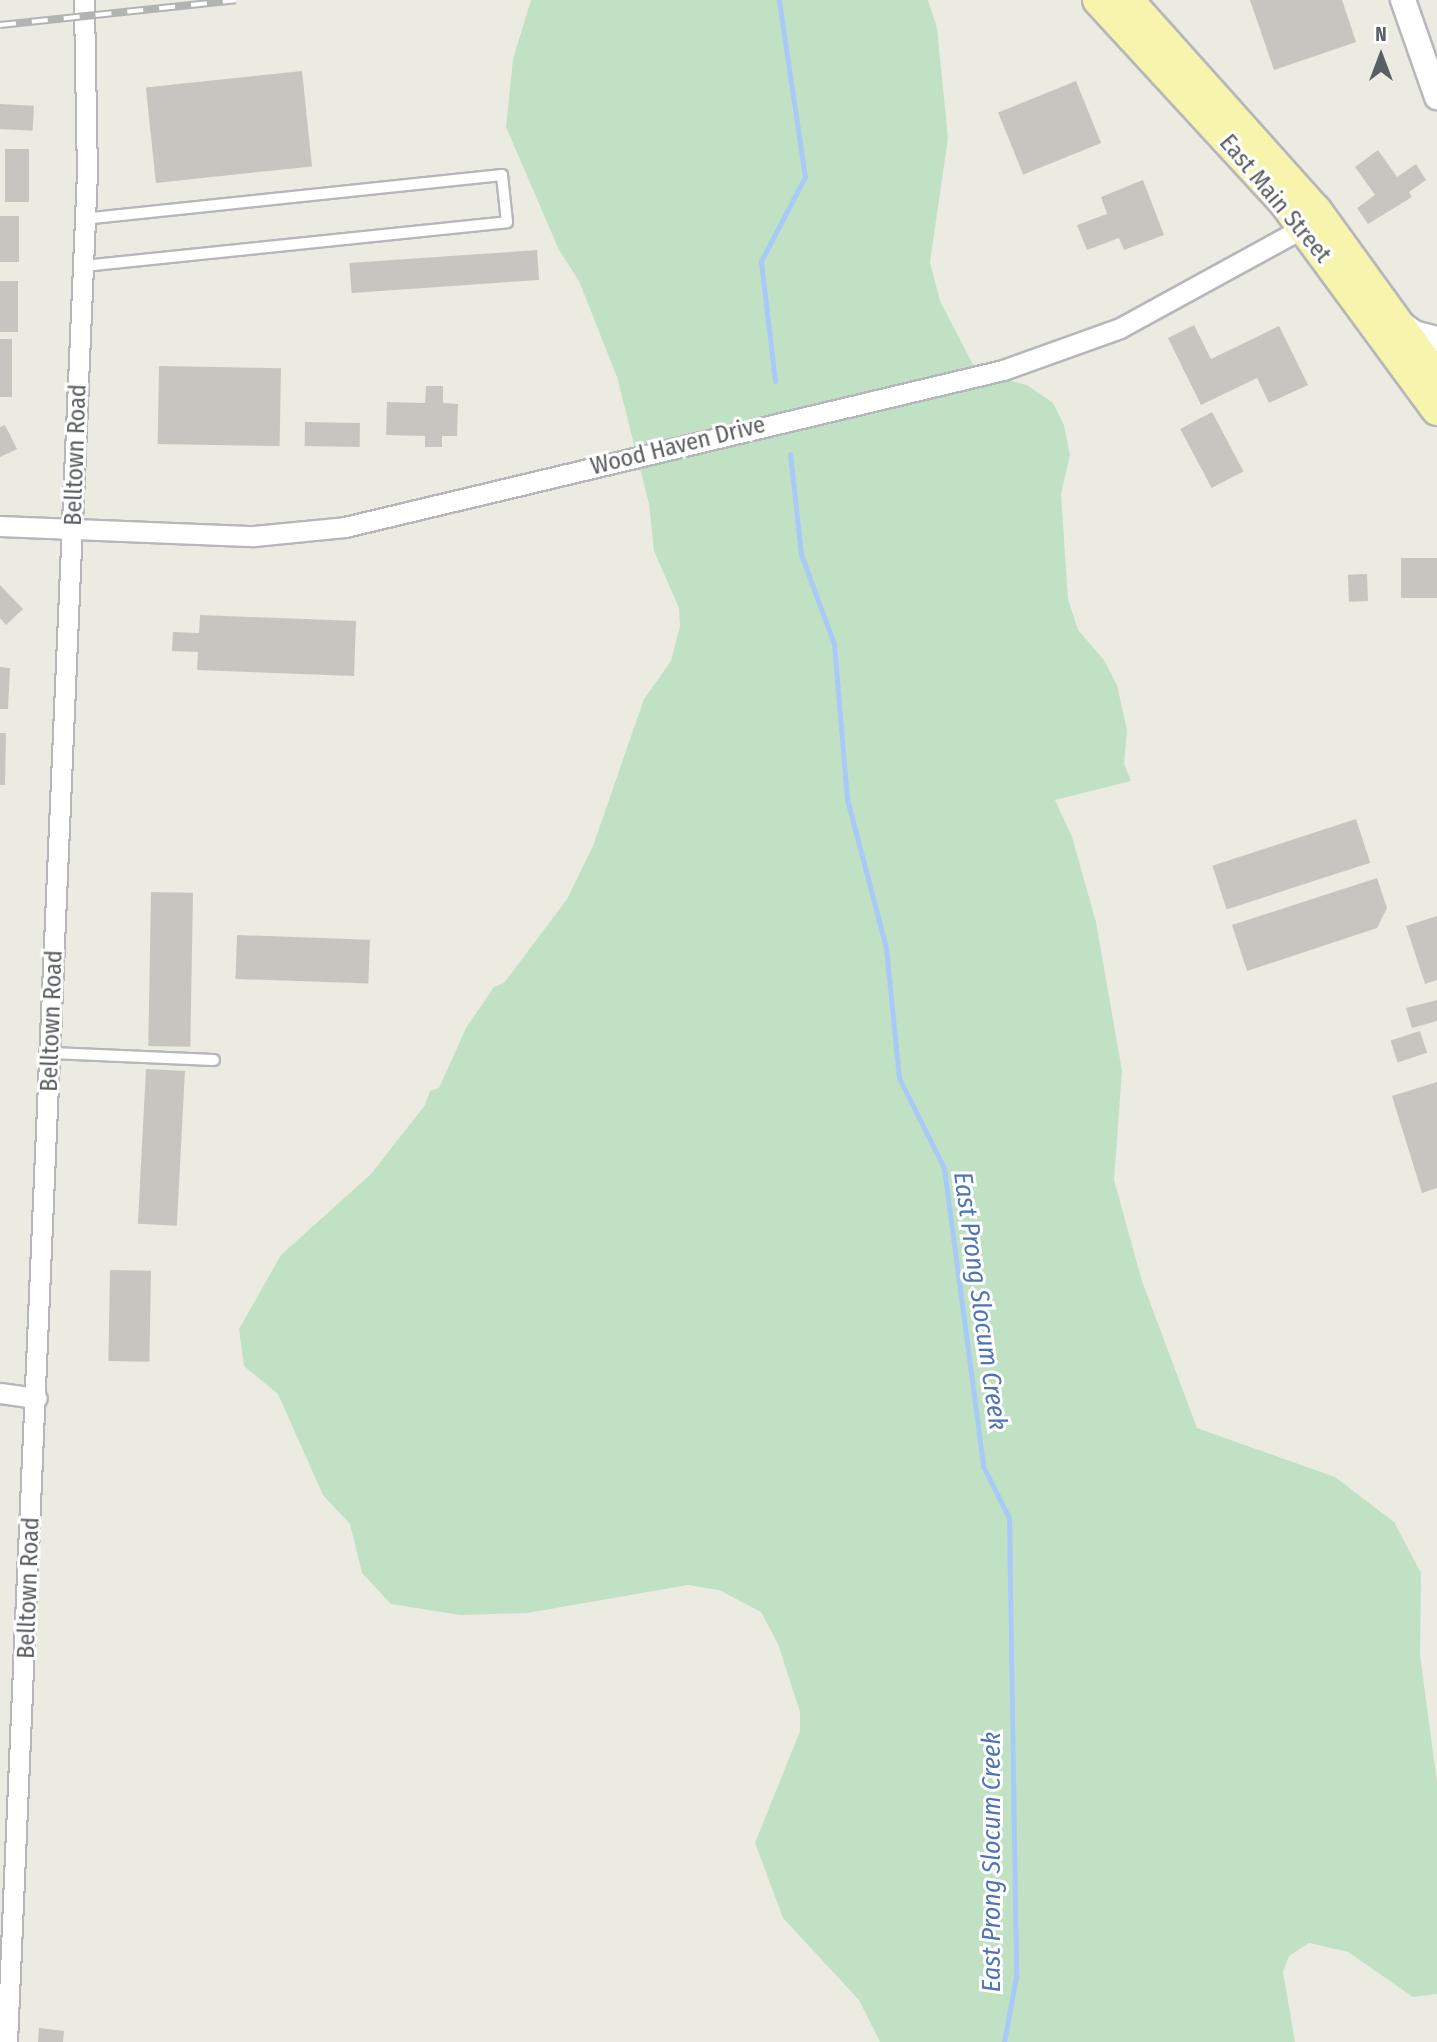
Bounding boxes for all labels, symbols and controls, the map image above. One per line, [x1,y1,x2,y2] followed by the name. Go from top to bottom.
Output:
[1346,21,1416,91] north arrow
[1375,23,1387,46] text: N
[1213,129,1337,269] street label: East Main Street
[59,384,93,526] street label: Belltown Road
[588,410,768,482] street label: Wood Haven Drive
[35,950,69,1092] street label: Belltown Road
[946,1170,1014,1432] water label: East Prong Slocum Creek
[12,1517,46,1659] street label: Belltown Road
[976,1732,1008,1992] water label: East Prong Slocum Creek

